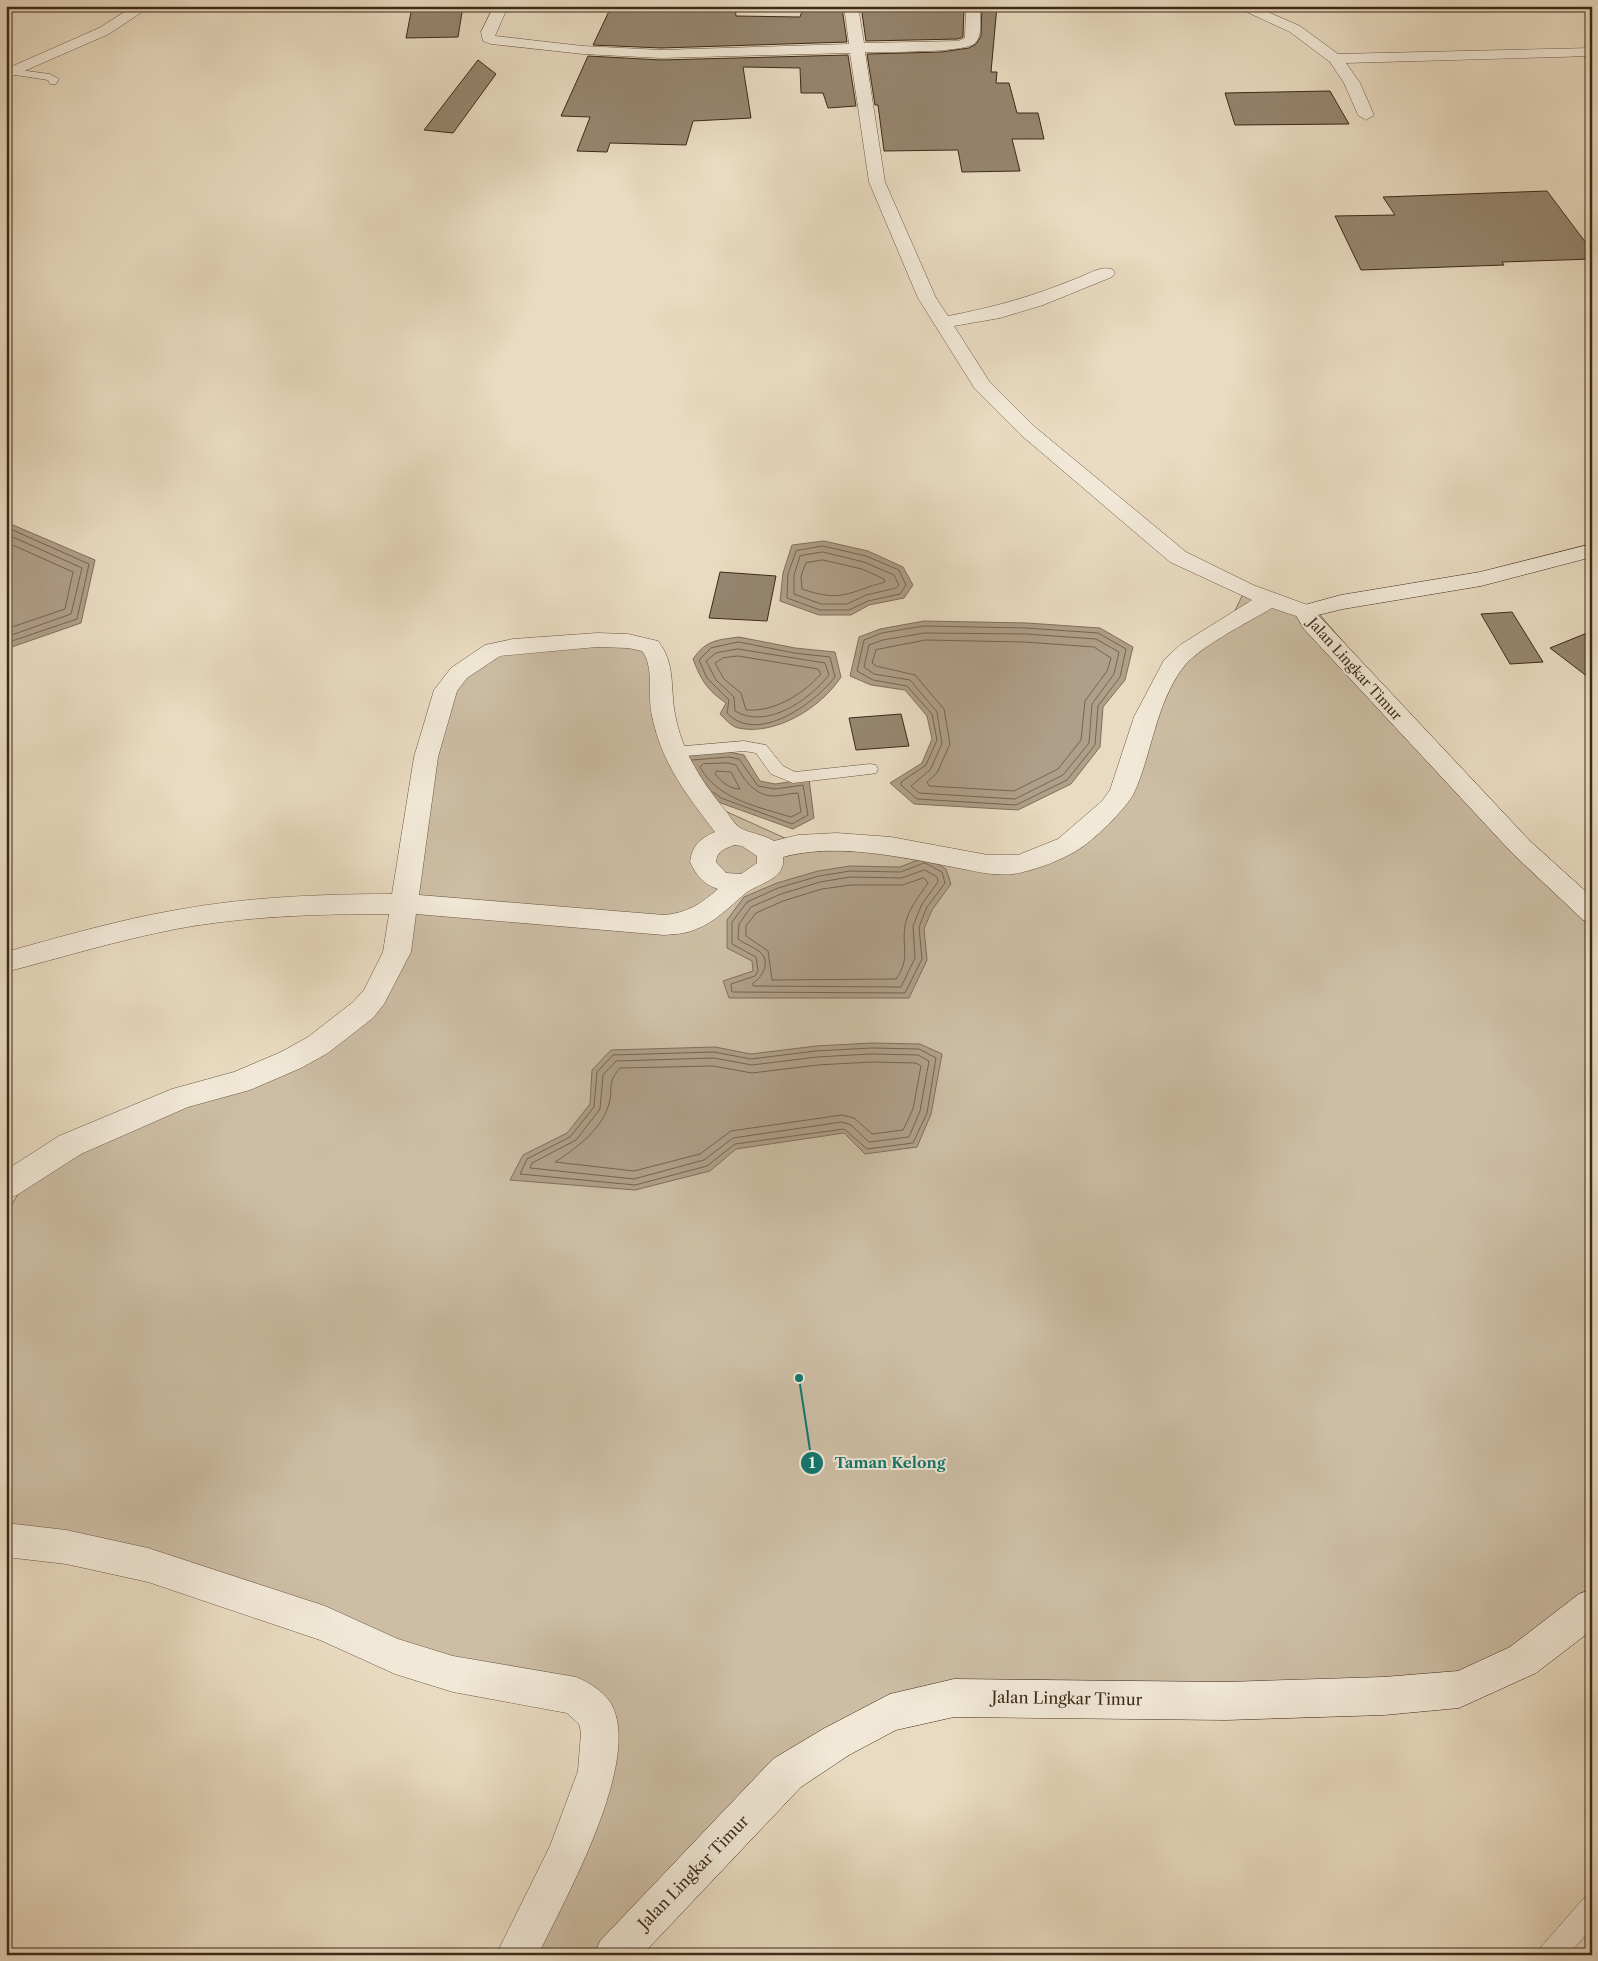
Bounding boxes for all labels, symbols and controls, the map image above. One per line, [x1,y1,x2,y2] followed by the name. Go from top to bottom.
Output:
[1303,612,1406,724] street label: Jalan Lingkar Timur
[799,1448,955,1478] callout: Taman Kelong
[809,1453,816,1472] text: 1
[834,1453,946,1472] text: Taman Kelong
[988,1687,1143,1709] street label: Jalan Lingkar Timur
[631,1811,753,1935] street label: Jalan Lingkar Timur

